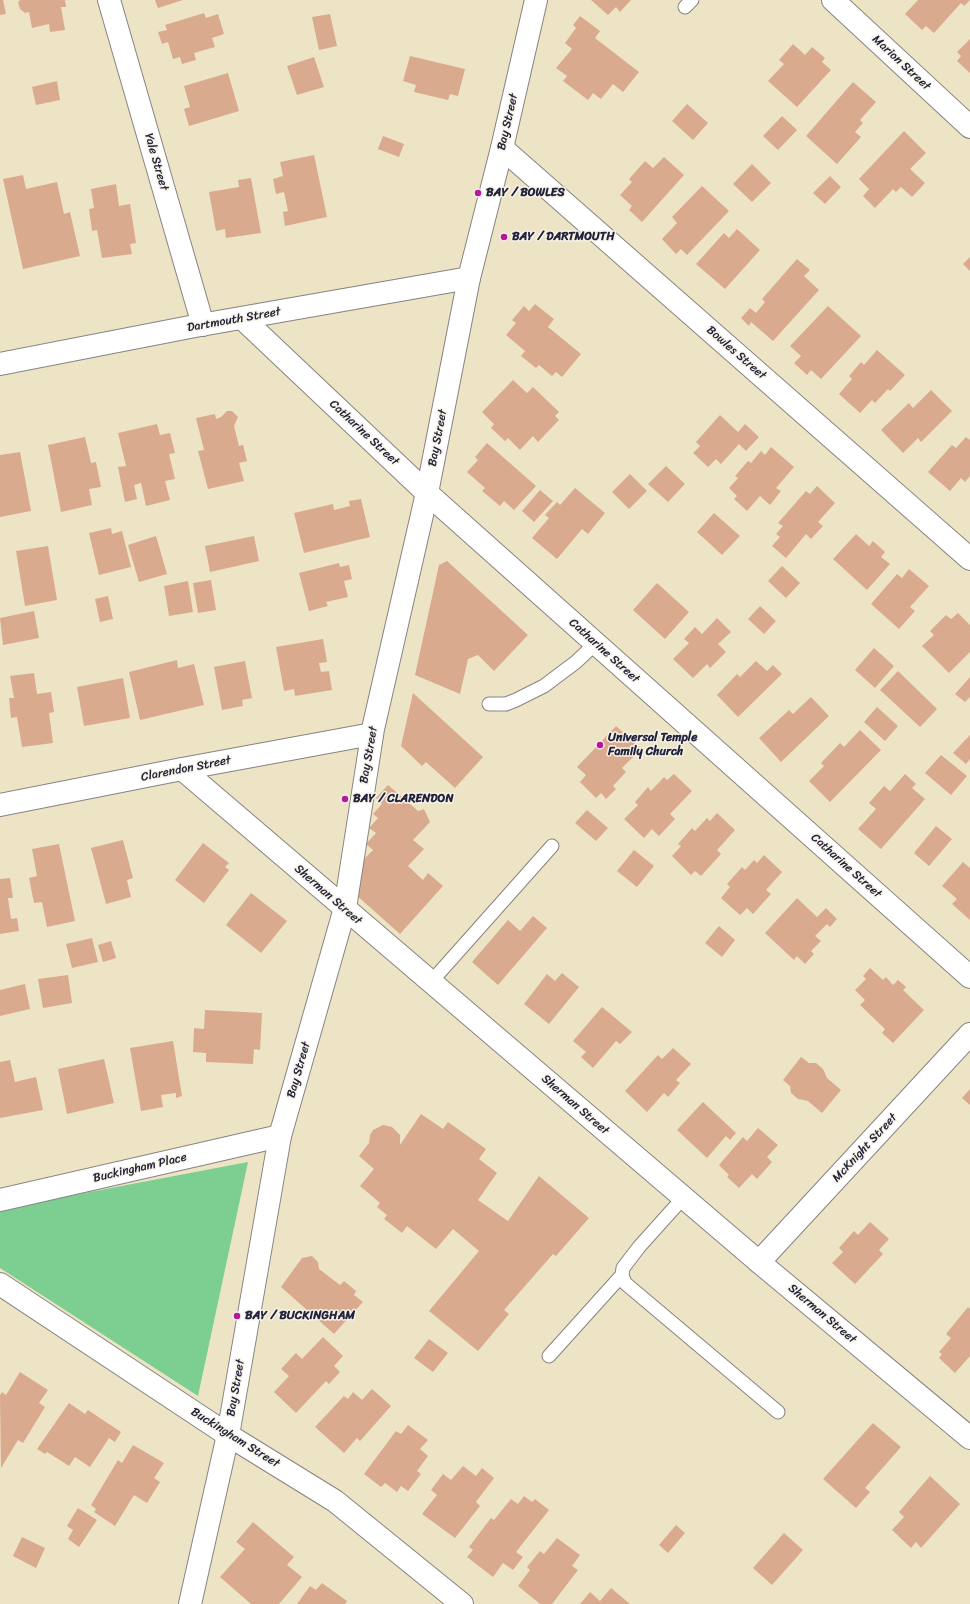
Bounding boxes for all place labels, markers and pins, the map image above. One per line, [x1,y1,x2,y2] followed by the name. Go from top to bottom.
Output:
[486,186,565,200] place label: BAY / BOWLES
[473,188,483,198] marker: BAY / BOWLES
[512,230,615,244] place label: BAY / DARTMOUTH
[499,232,509,242] marker: BAY / DARTMOUTH
[608,731,697,759] place label: Universal Temple Family Church
[595,740,605,750] marker: Universal Temple Family Church
[353,792,454,806] place label: BAY / CLARENDON
[340,794,350,804] marker: BAY / CLARENDON
[245,1309,355,1323] place label: BAY / BUCKINGHAM
[232,1311,242,1321] marker: BAY / BUCKINGHAM

